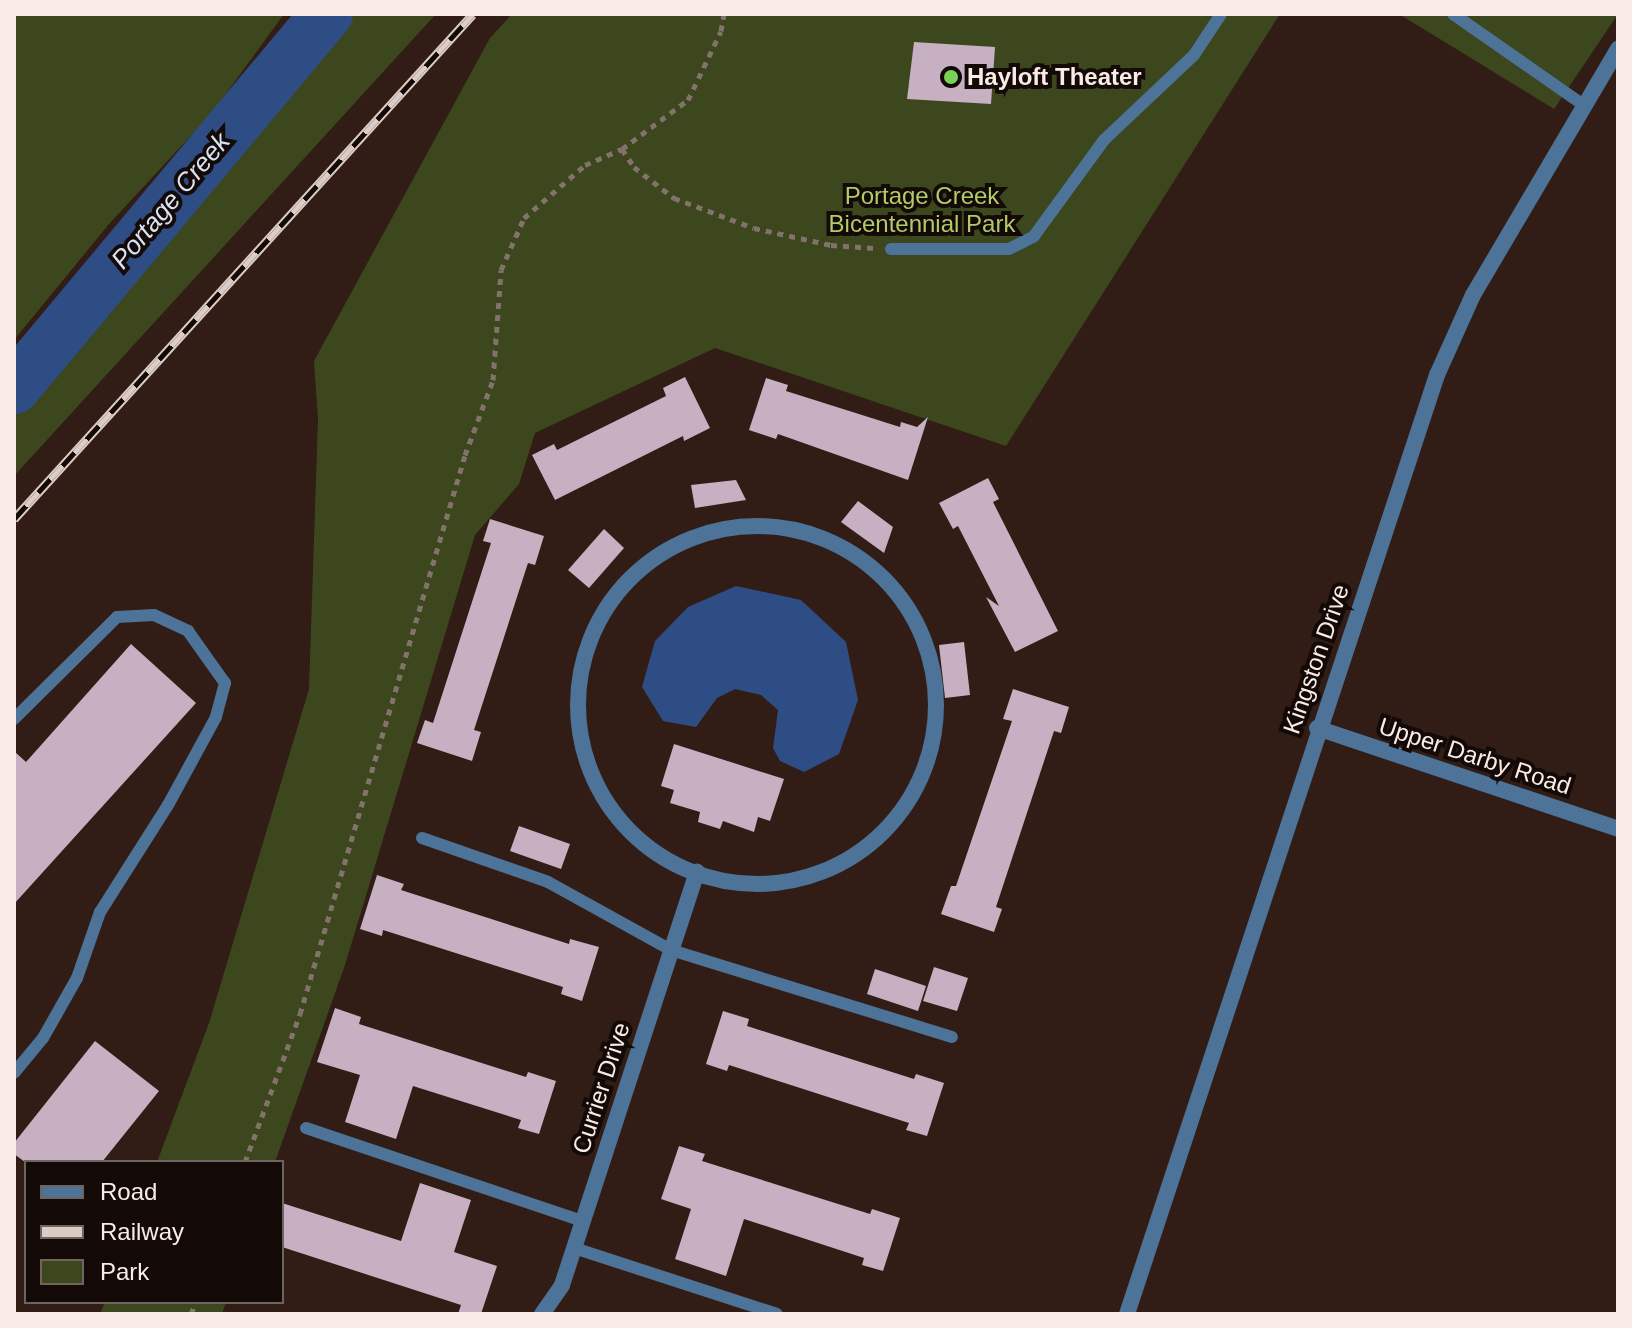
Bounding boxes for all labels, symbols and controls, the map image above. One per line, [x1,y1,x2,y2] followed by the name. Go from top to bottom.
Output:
[967,63,1142,91] place label: Hayloft Theater
[942,68,960,86] marker: Hayloft Theater
[105,127,237,275] water label: Portage Creek
[829,182,1015,238] park label: Portage Creek Bicentennial Park
[1277,581,1355,737] street label: Kingston Drive
[1375,711,1575,801] street label: Upper Darby Road
[566,1019,636,1157] street label: Currier Drive
[24,1160,284,1304] legend
[100,1178,157,1205] text: Road
[100,1218,184,1245] text: Railway
[100,1258,149,1285] text: Park

